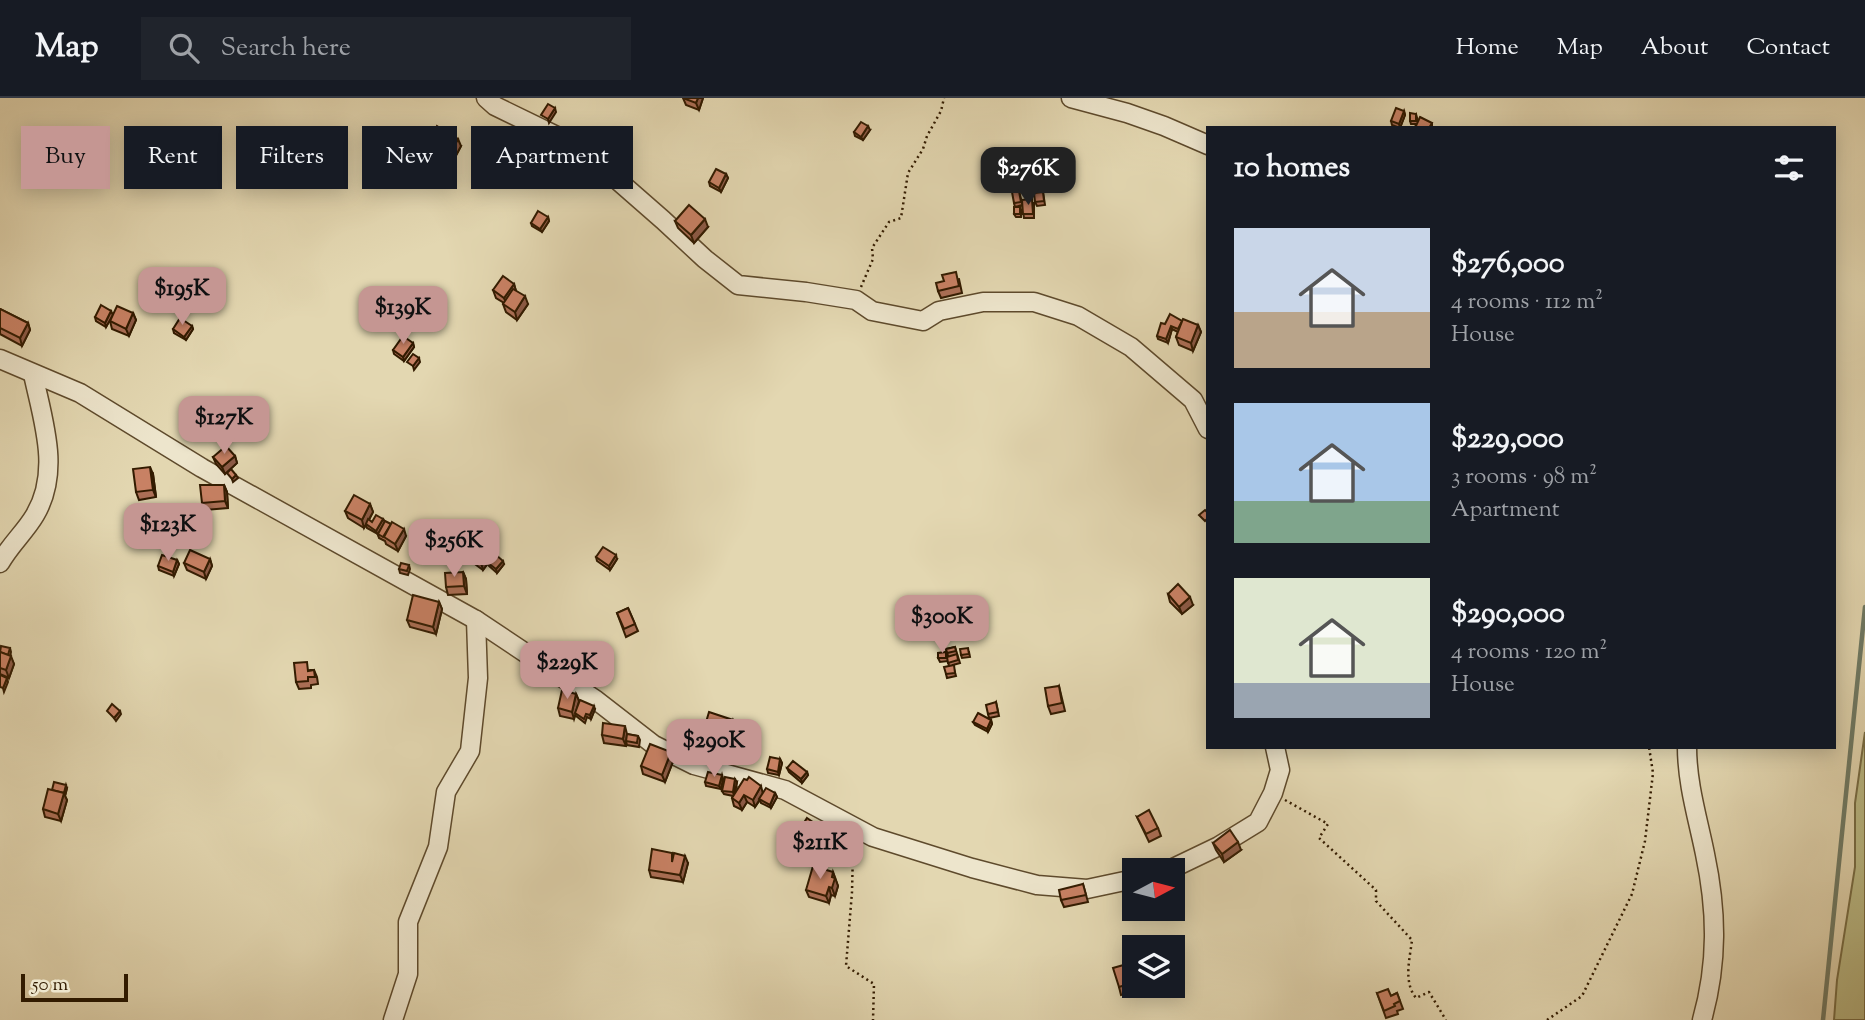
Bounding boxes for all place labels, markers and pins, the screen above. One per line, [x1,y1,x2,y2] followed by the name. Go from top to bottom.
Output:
[979,148,1077,207] pin: $276K
[133,268,231,327] pin: $195K
[354,286,452,346] pin: $139K
[175,396,273,456] pin: $127K
[119,504,217,563] pin: $123K
[405,519,503,579] pin: $256K
[893,596,991,655] pin: $300K
[518,642,616,701] pin: $229K
[665,720,763,779] pin: $290K
[771,822,869,881] pin: $211K

